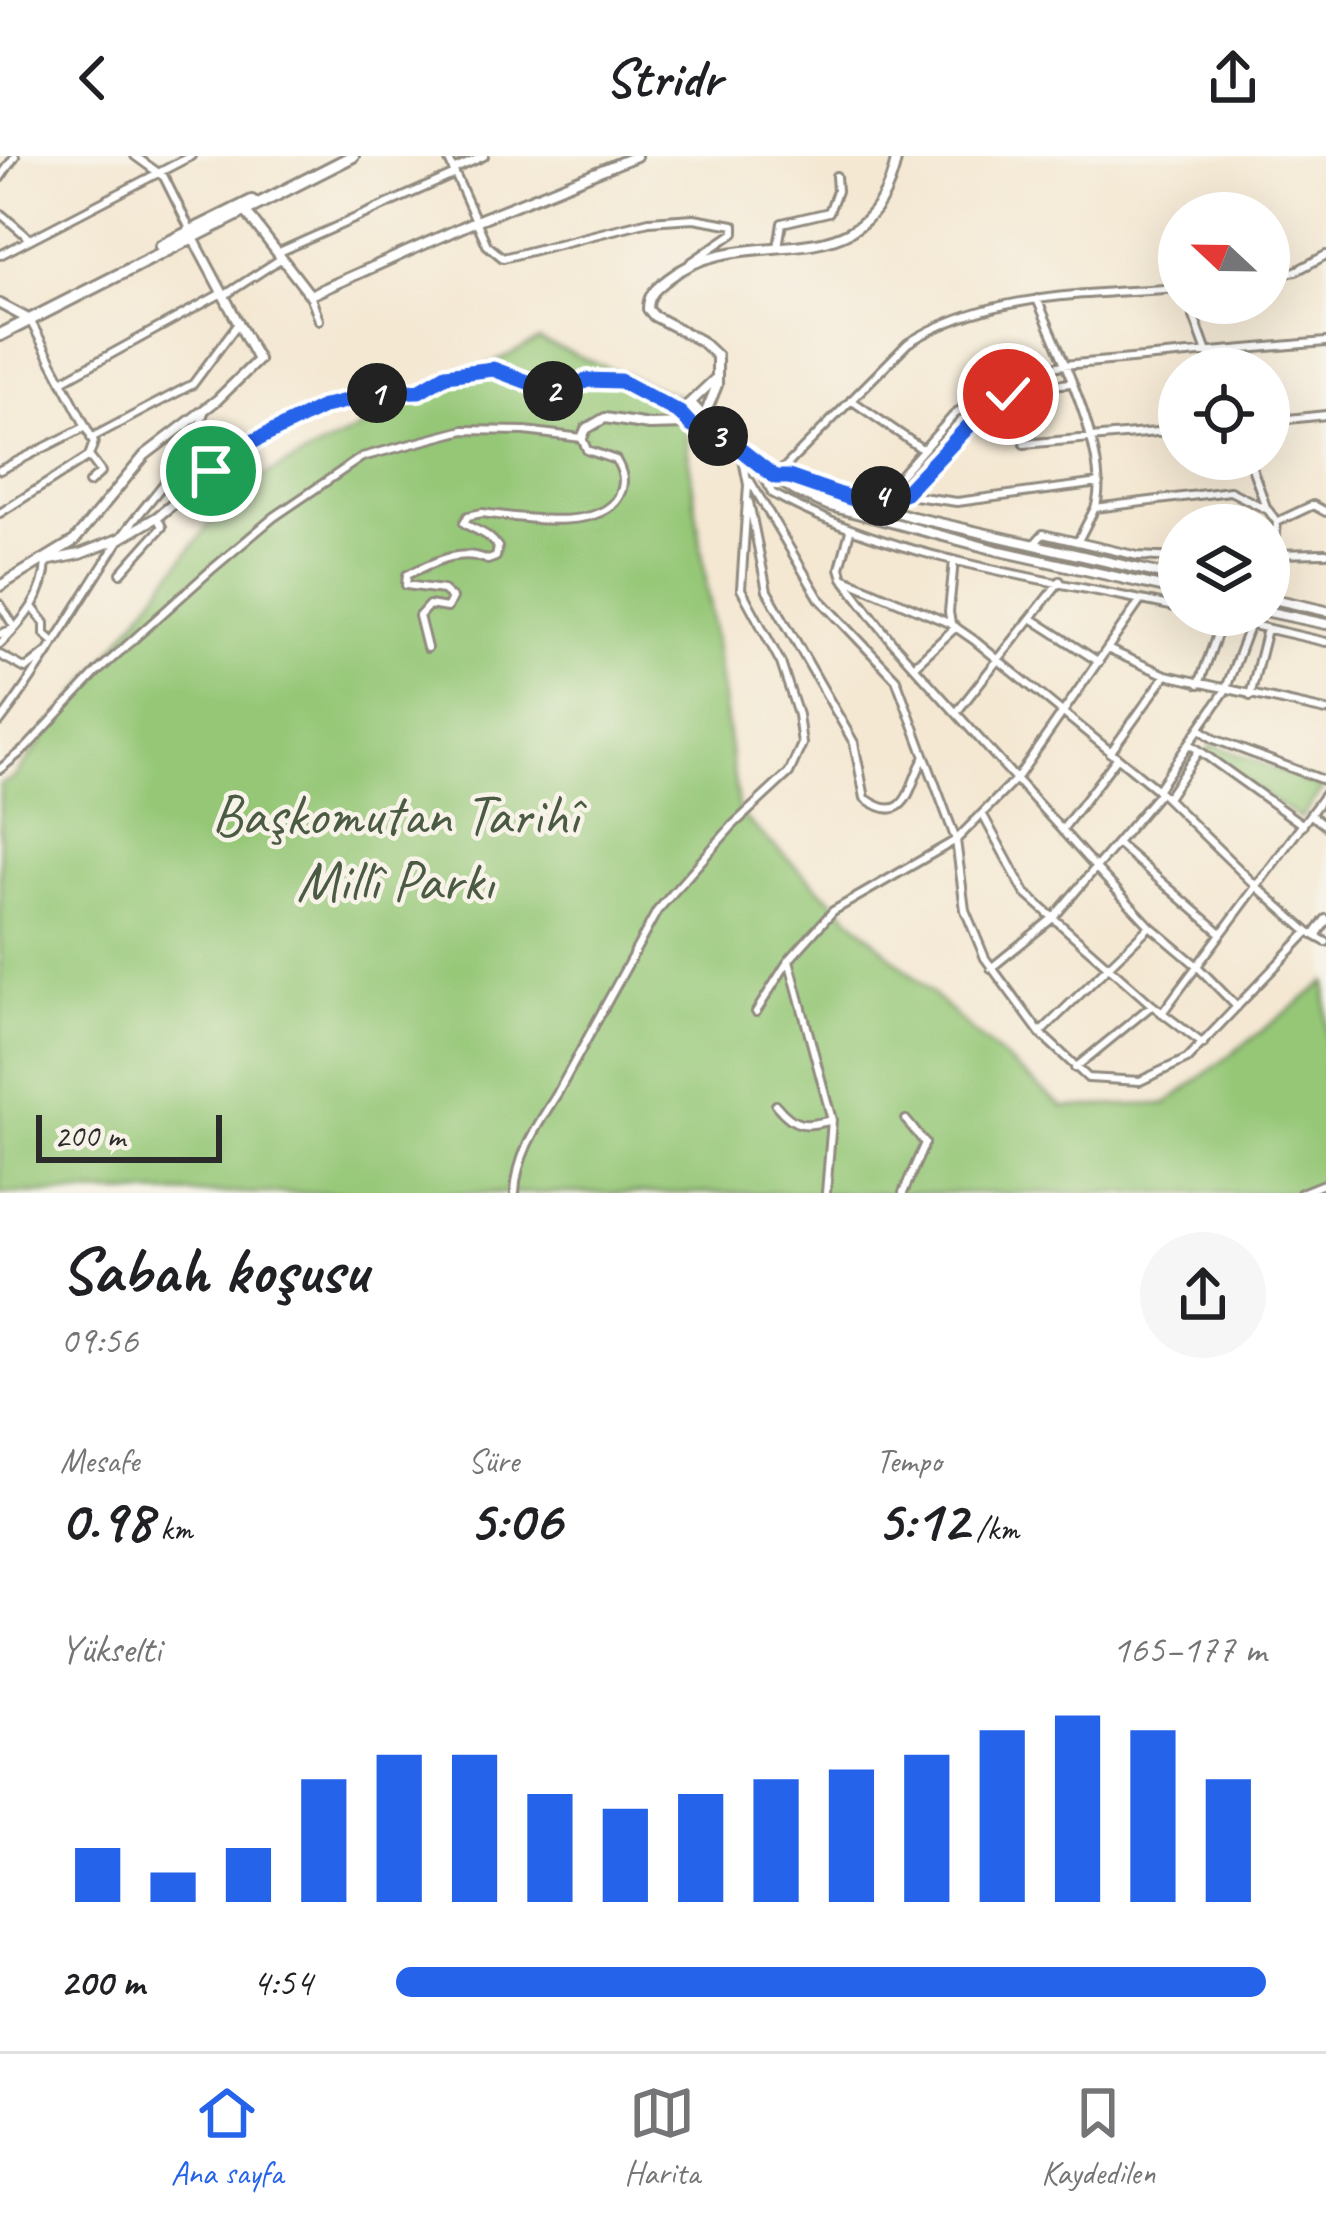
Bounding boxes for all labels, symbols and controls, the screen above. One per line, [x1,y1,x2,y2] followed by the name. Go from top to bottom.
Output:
[605,44,721,112] text: Stridr
[60,45,126,111] icon: back
[1200,45,1266,111] icon: share
[1158,192,1290,324] north arrow
[1158,192,1290,636] map controls
[957,343,1059,445] pin
[1158,348,1290,480] button: locate
[523,361,583,421] pin: 2
[975,361,1041,427] icon: check
[347,363,407,423] pin: 1
[546,370,560,412] text: 2
[370,372,384,414] text: 1
[688,406,748,466] pin: 3
[711,415,725,457] text: 3
[160,420,262,522] pin
[178,438,244,504] icon: arrive
[851,466,911,526] pin: 4
[874,475,888,517] text: 4
[1158,504,1290,636] button: layers
[212,779,588,917] park label: Başkomutan Tarihî Millî Parkı
[36,1109,222,1162] scale bar
[54,1115,125,1157] text: 200 m
[60,1229,367,1312] text: Sabah koşusu
[1140,1232,1266,1358] button: share
[60,1316,138,1365] text: 09:56
[60,1440,139,1482] text: Mesafe
[468,1440,519,1482] text: Süre
[876,1440,941,1482] text: Tempo
[60,1482,152,1558] text: 0.98
[468,1482,561,1558] text: 5:06
[876,1482,968,1558] text: 5:12
[152,1508,192,1550] text: km
[968,1508,1019,1550] text: /km
[60,1625,161,1674] text: Yükselti
[1112,1625,1266,1674] text: 165–177 m
[60,1958,144,2007] text: 200 m
[252,1958,312,2007] text: 4:54
[171,2080,283,2194] tab: Ana sayfa
[624,2080,700,2194] tab: Harita
[1041,2080,1155,2194] tab: Kaydedilen

